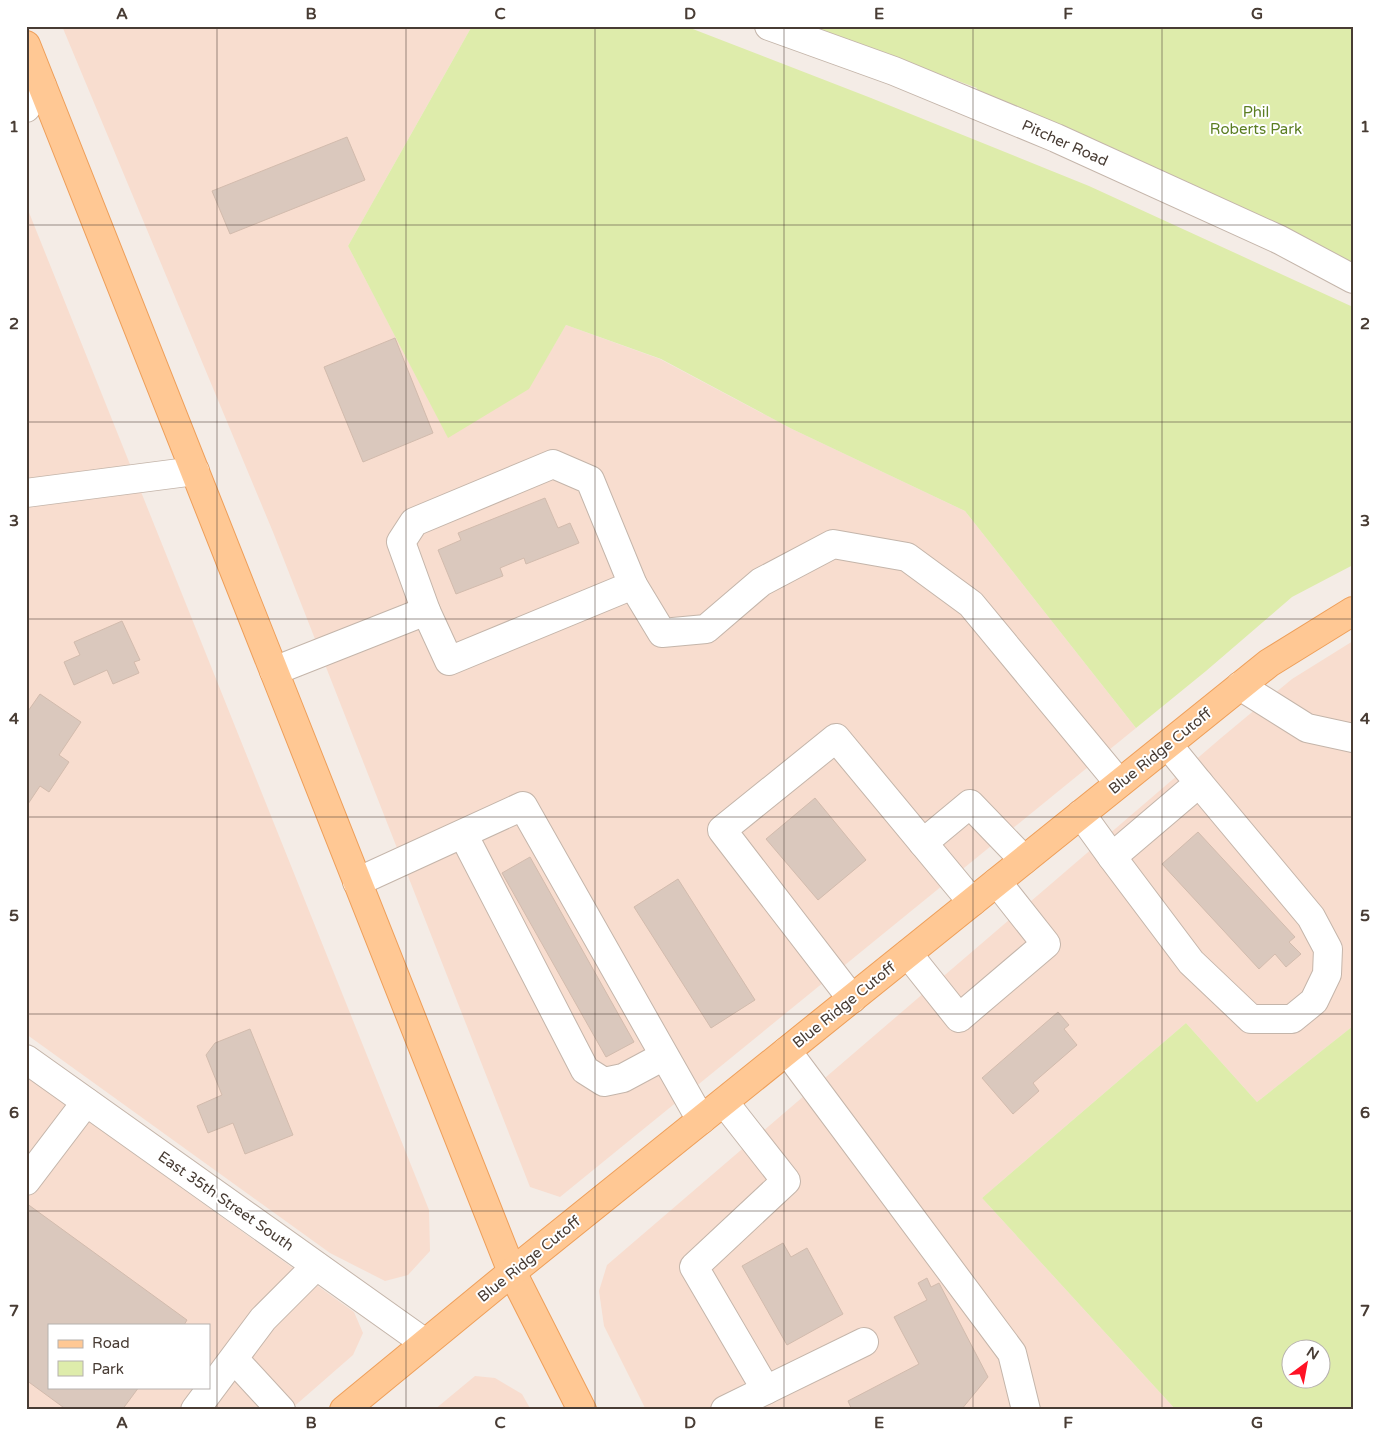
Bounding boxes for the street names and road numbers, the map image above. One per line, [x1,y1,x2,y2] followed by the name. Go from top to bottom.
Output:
[1019,116,1111,170] street label: Pitcher Road
[1105,704,1215,798] street label: Blue Ridge Cutoff
[789,958,899,1052] street label: Blue Ridge Cutoff
[155,1147,297,1255] street label: East 35th Street South
[474,1212,584,1306] street label: Blue Ridge Cutoff

